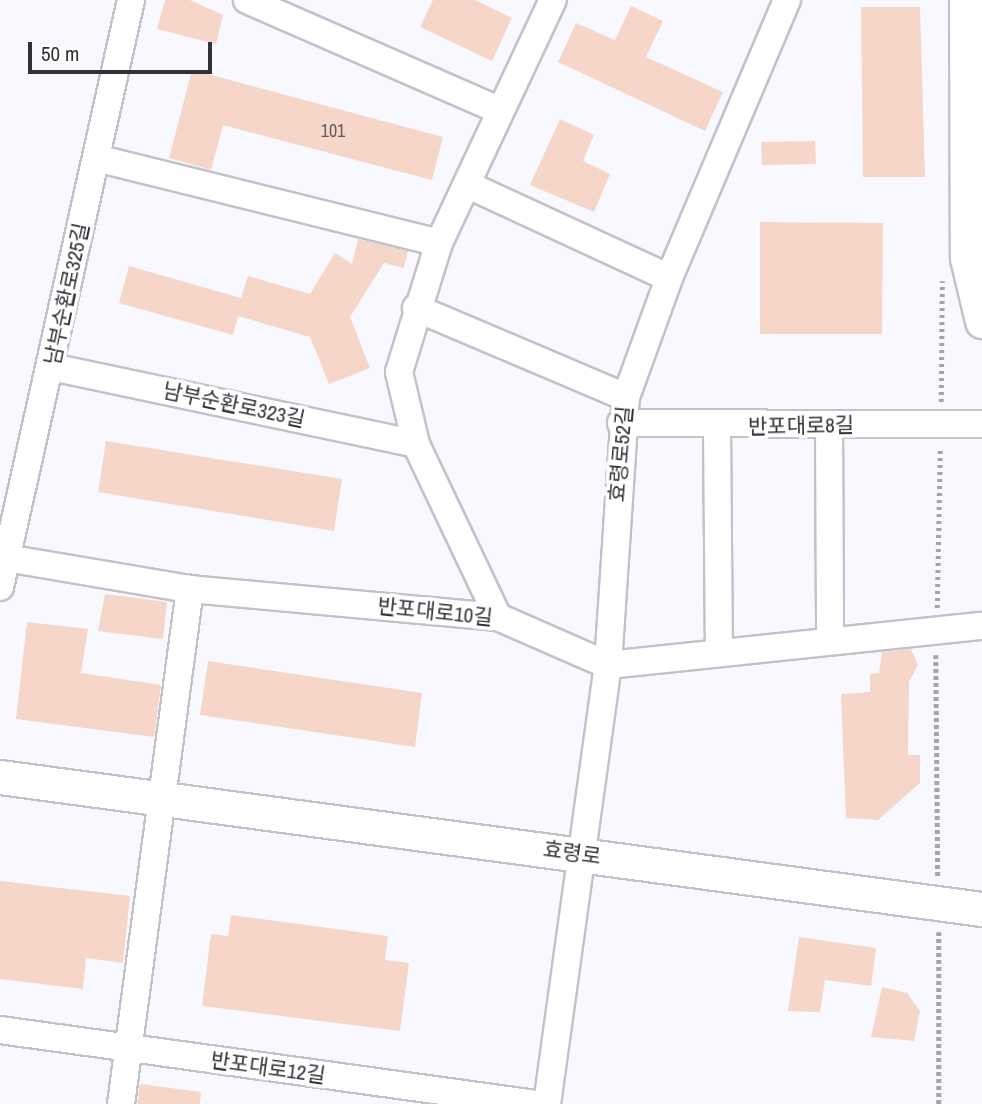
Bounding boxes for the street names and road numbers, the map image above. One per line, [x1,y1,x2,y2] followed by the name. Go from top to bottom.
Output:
[40,221,94,367] street label: 남부순환로325길
[161,378,307,432] street label: 남부순환로323길
[604,405,638,503] street label: 효령로52길
[748,412,854,440] street label: 반포대로8길
[376,593,494,631] street label: 반포대로10길
[542,836,602,870] street label: 효령로
[209,1047,327,1089] street label: 반포대로12길

